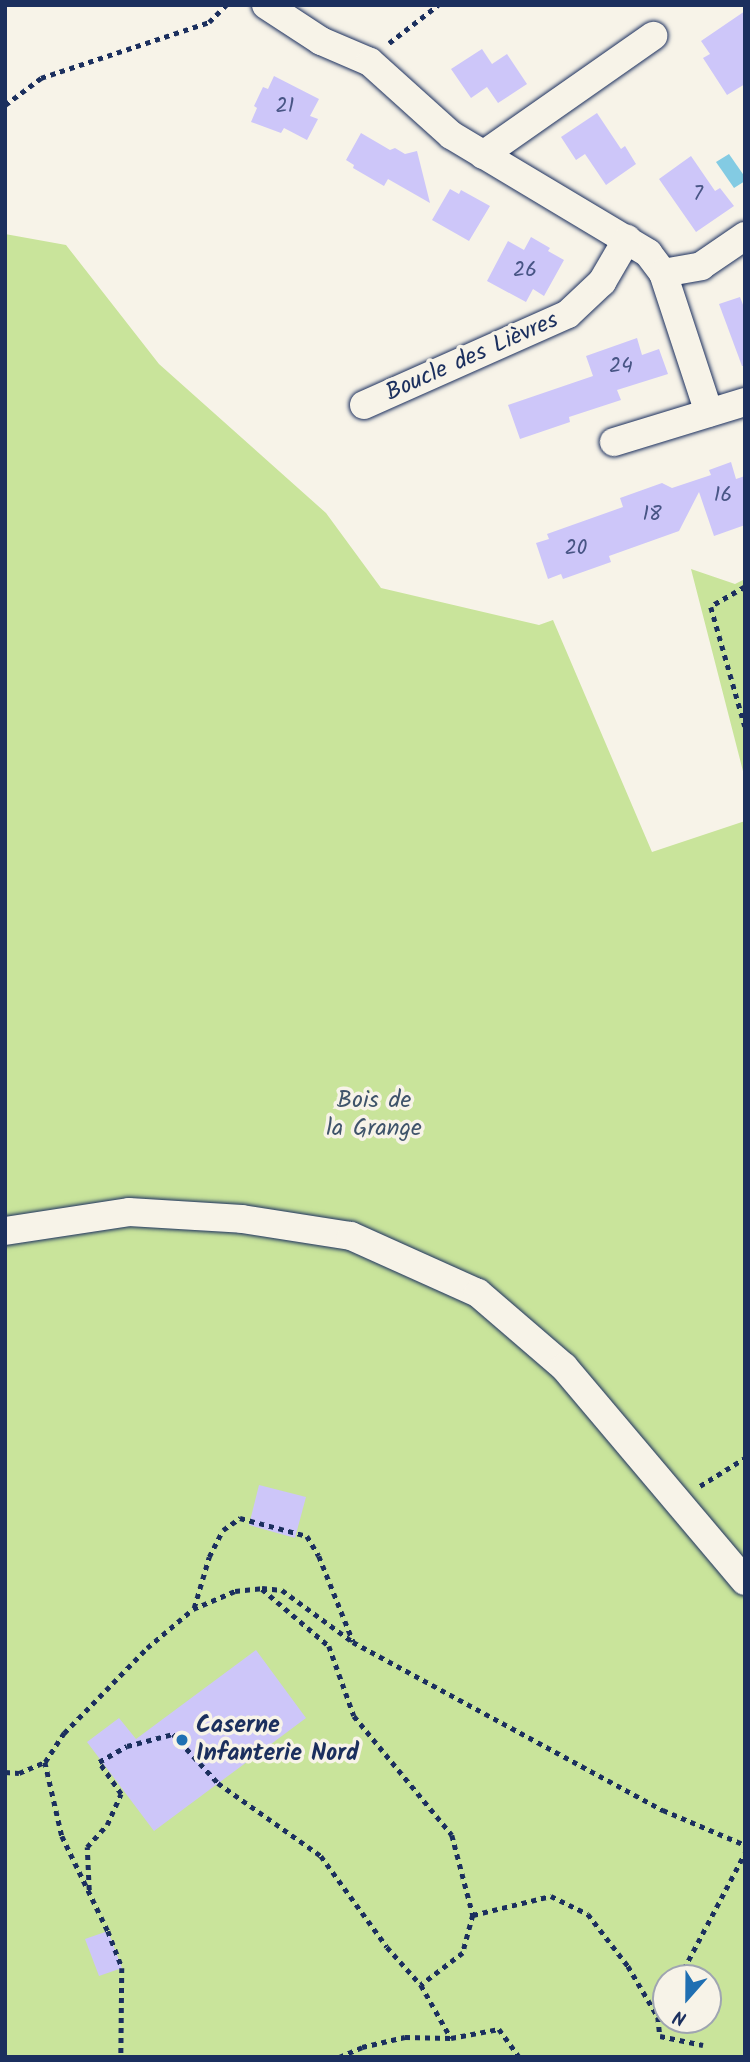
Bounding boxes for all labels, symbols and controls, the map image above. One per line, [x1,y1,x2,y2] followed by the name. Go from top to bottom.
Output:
[276,94,294,120] house number: 21
[693,182,703,208] house number: 7
[513,258,537,284] house number: 26
[381,306,563,408] street label: Boucle des Lièvres
[609,354,633,380] house number: 24
[714,483,732,509] house number: 16
[642,502,662,528] house number: 18
[565,536,587,562] house number: 20
[326,1087,422,1143] park label: Bois de la Grange
[196,1712,359,1768] place label: Caserne Infanterie Nord
[174,1732,190,1748] marker: Caserne Infanterie Nord
[652,1964,722,2034] north arrow
[669,2001,691,2033] text: N

